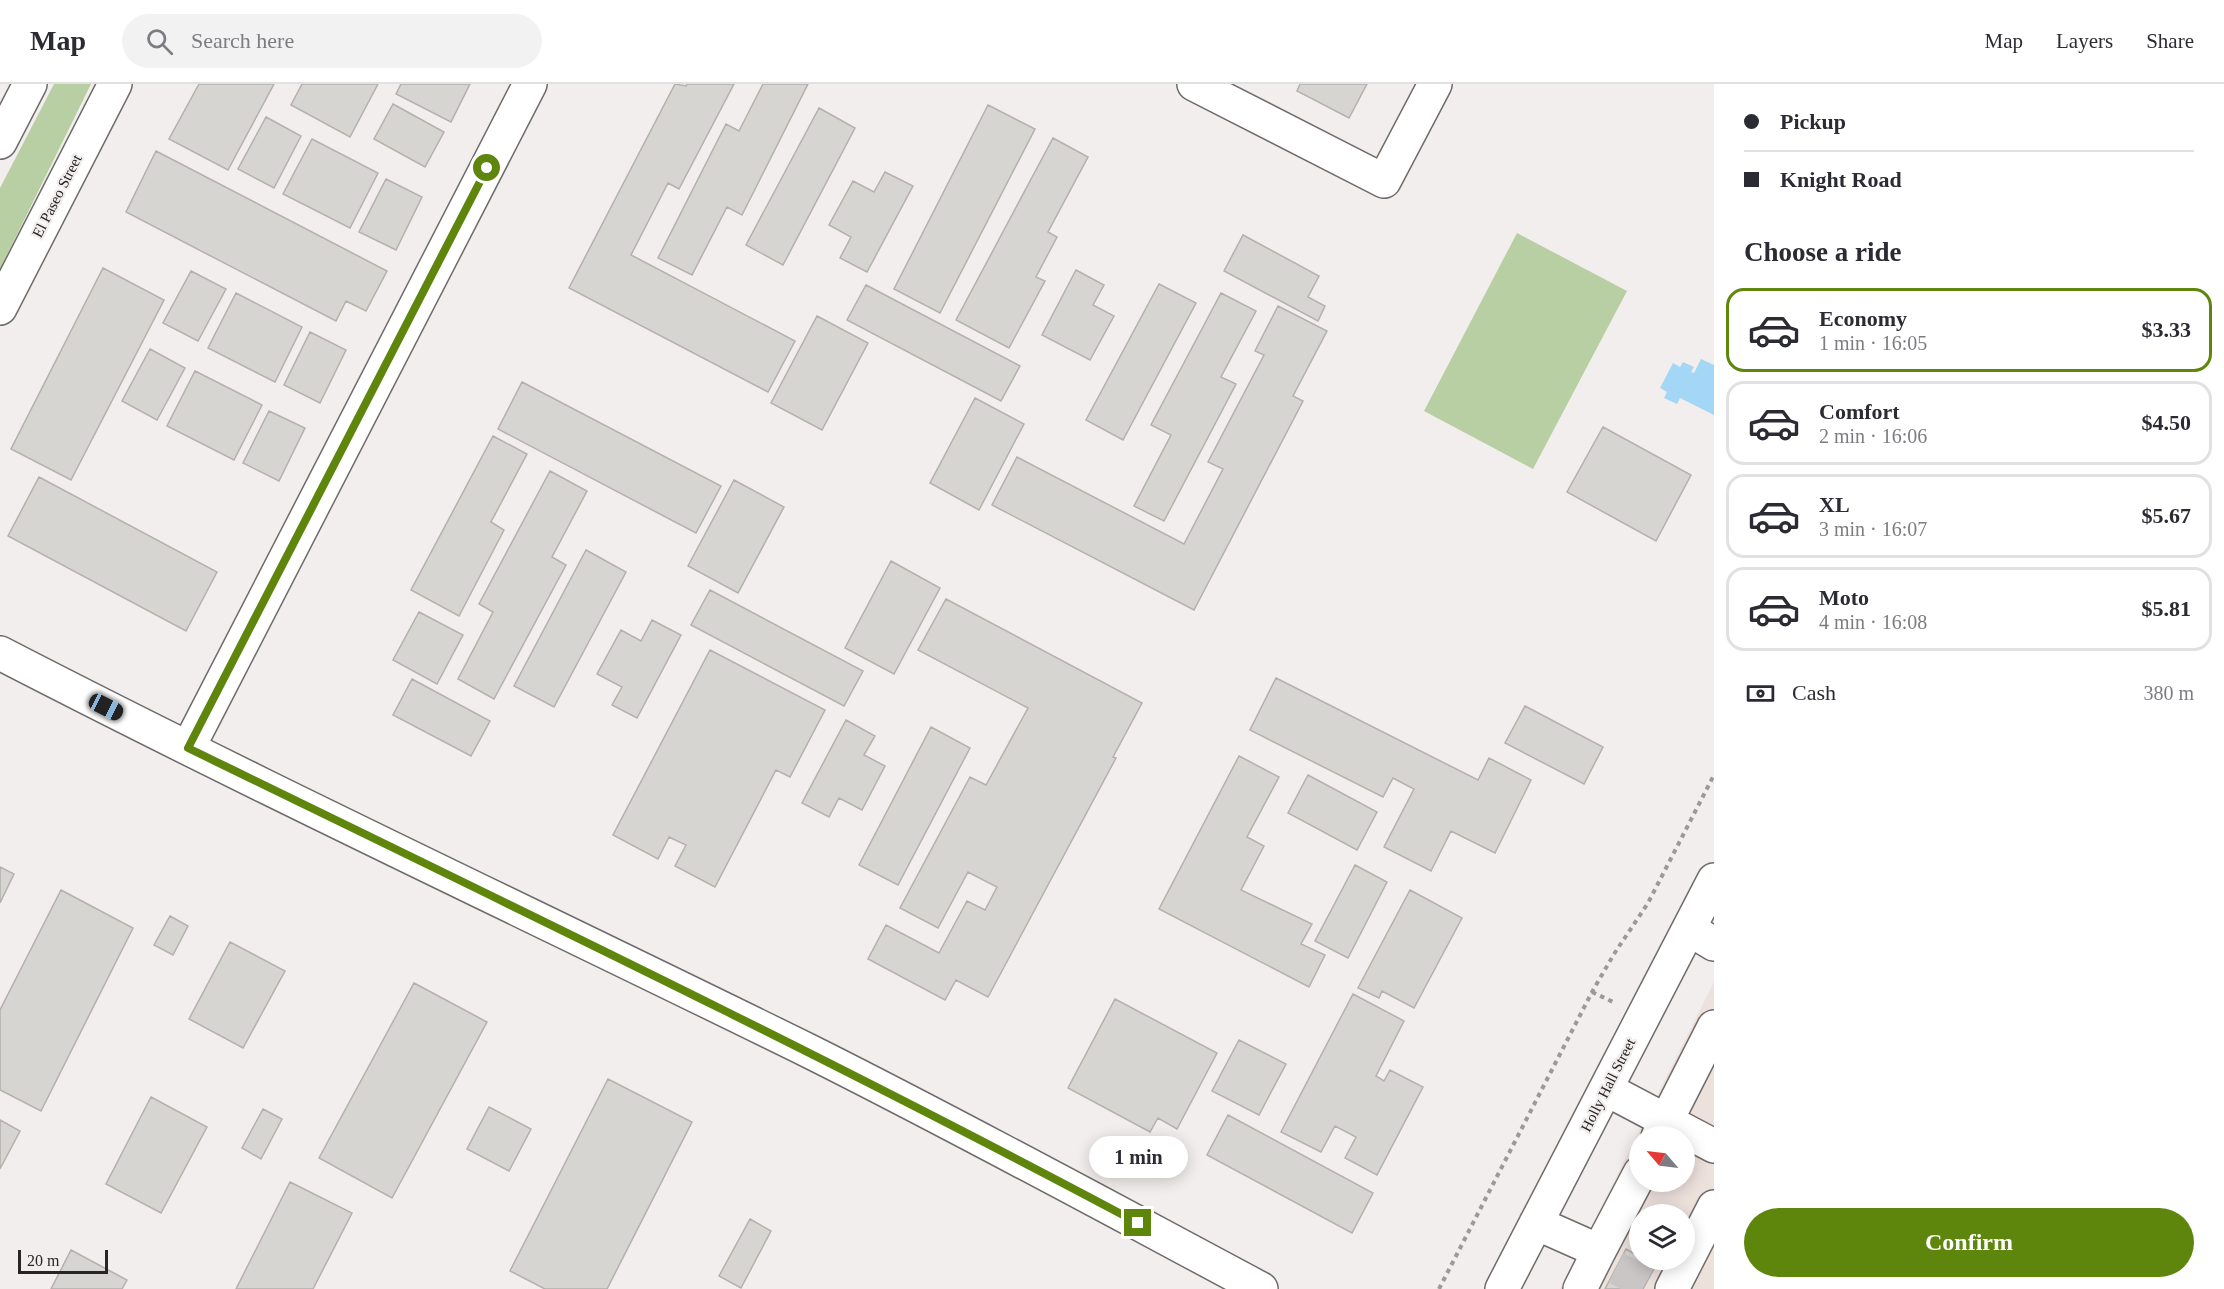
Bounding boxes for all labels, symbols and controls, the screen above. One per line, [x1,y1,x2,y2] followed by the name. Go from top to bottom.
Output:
[122,14,542,68] search box
[30,25,86,56] text: Map
[143,25,176,58] icon: search
[191,28,294,53] text: Search here
[1985,29,2023,53] text: Map
[2056,29,2113,53] text: Layers
[2146,29,2194,53] text: Share
[1780,109,1846,134] text: Pickup
[29,151,85,240] street label: El Paseo Street
[473,154,500,181] route start
[1780,167,1902,192] text: Knight Road
[1744,237,1902,267] text: Choose a ride
[1747,303,1801,357] icon: car
[1819,306,1907,331] text: Economy
[2142,317,2191,342] text: $3.33
[1819,332,1927,354] text: 1 min · 16:05
[1747,396,1801,450] icon: car
[1819,399,1900,424] text: Comfort
[2142,410,2191,435] text: $4.50
[1819,425,1927,447] text: 2 min · 16:06
[1747,489,1801,543] icon: car
[1819,492,1850,517] text: XL
[2142,503,2191,528] text: $5.67
[1819,518,1927,540] text: 3 min · 16:07
[1747,582,1801,636] icon: car
[1819,585,1869,610] text: Moto
[2142,596,2191,621] text: $5.81
[1819,611,1927,633] text: 4 min · 16:08
[1744,677,1777,710] icon: cash
[1792,680,1836,705] text: Cash
[2143,682,2194,704] text: 380 m
[86,691,126,723] car
[1578,1035,1639,1134] street label: Holly Hall Street
[1629,1126,1695,1192] north arrow
[1629,1126,1695,1270] map controls
[1088,1136,1188,1178] callout: 1 min
[1114,1146,1163,1168] text: 1 min
[1629,1204,1695,1270] button: layers
[1744,1208,2194,1277] button: Confirm
[1124,1209,1151,1236] route end
[18,1247,108,1274] scale bar
[27,1252,59,1269] text: 20 m

